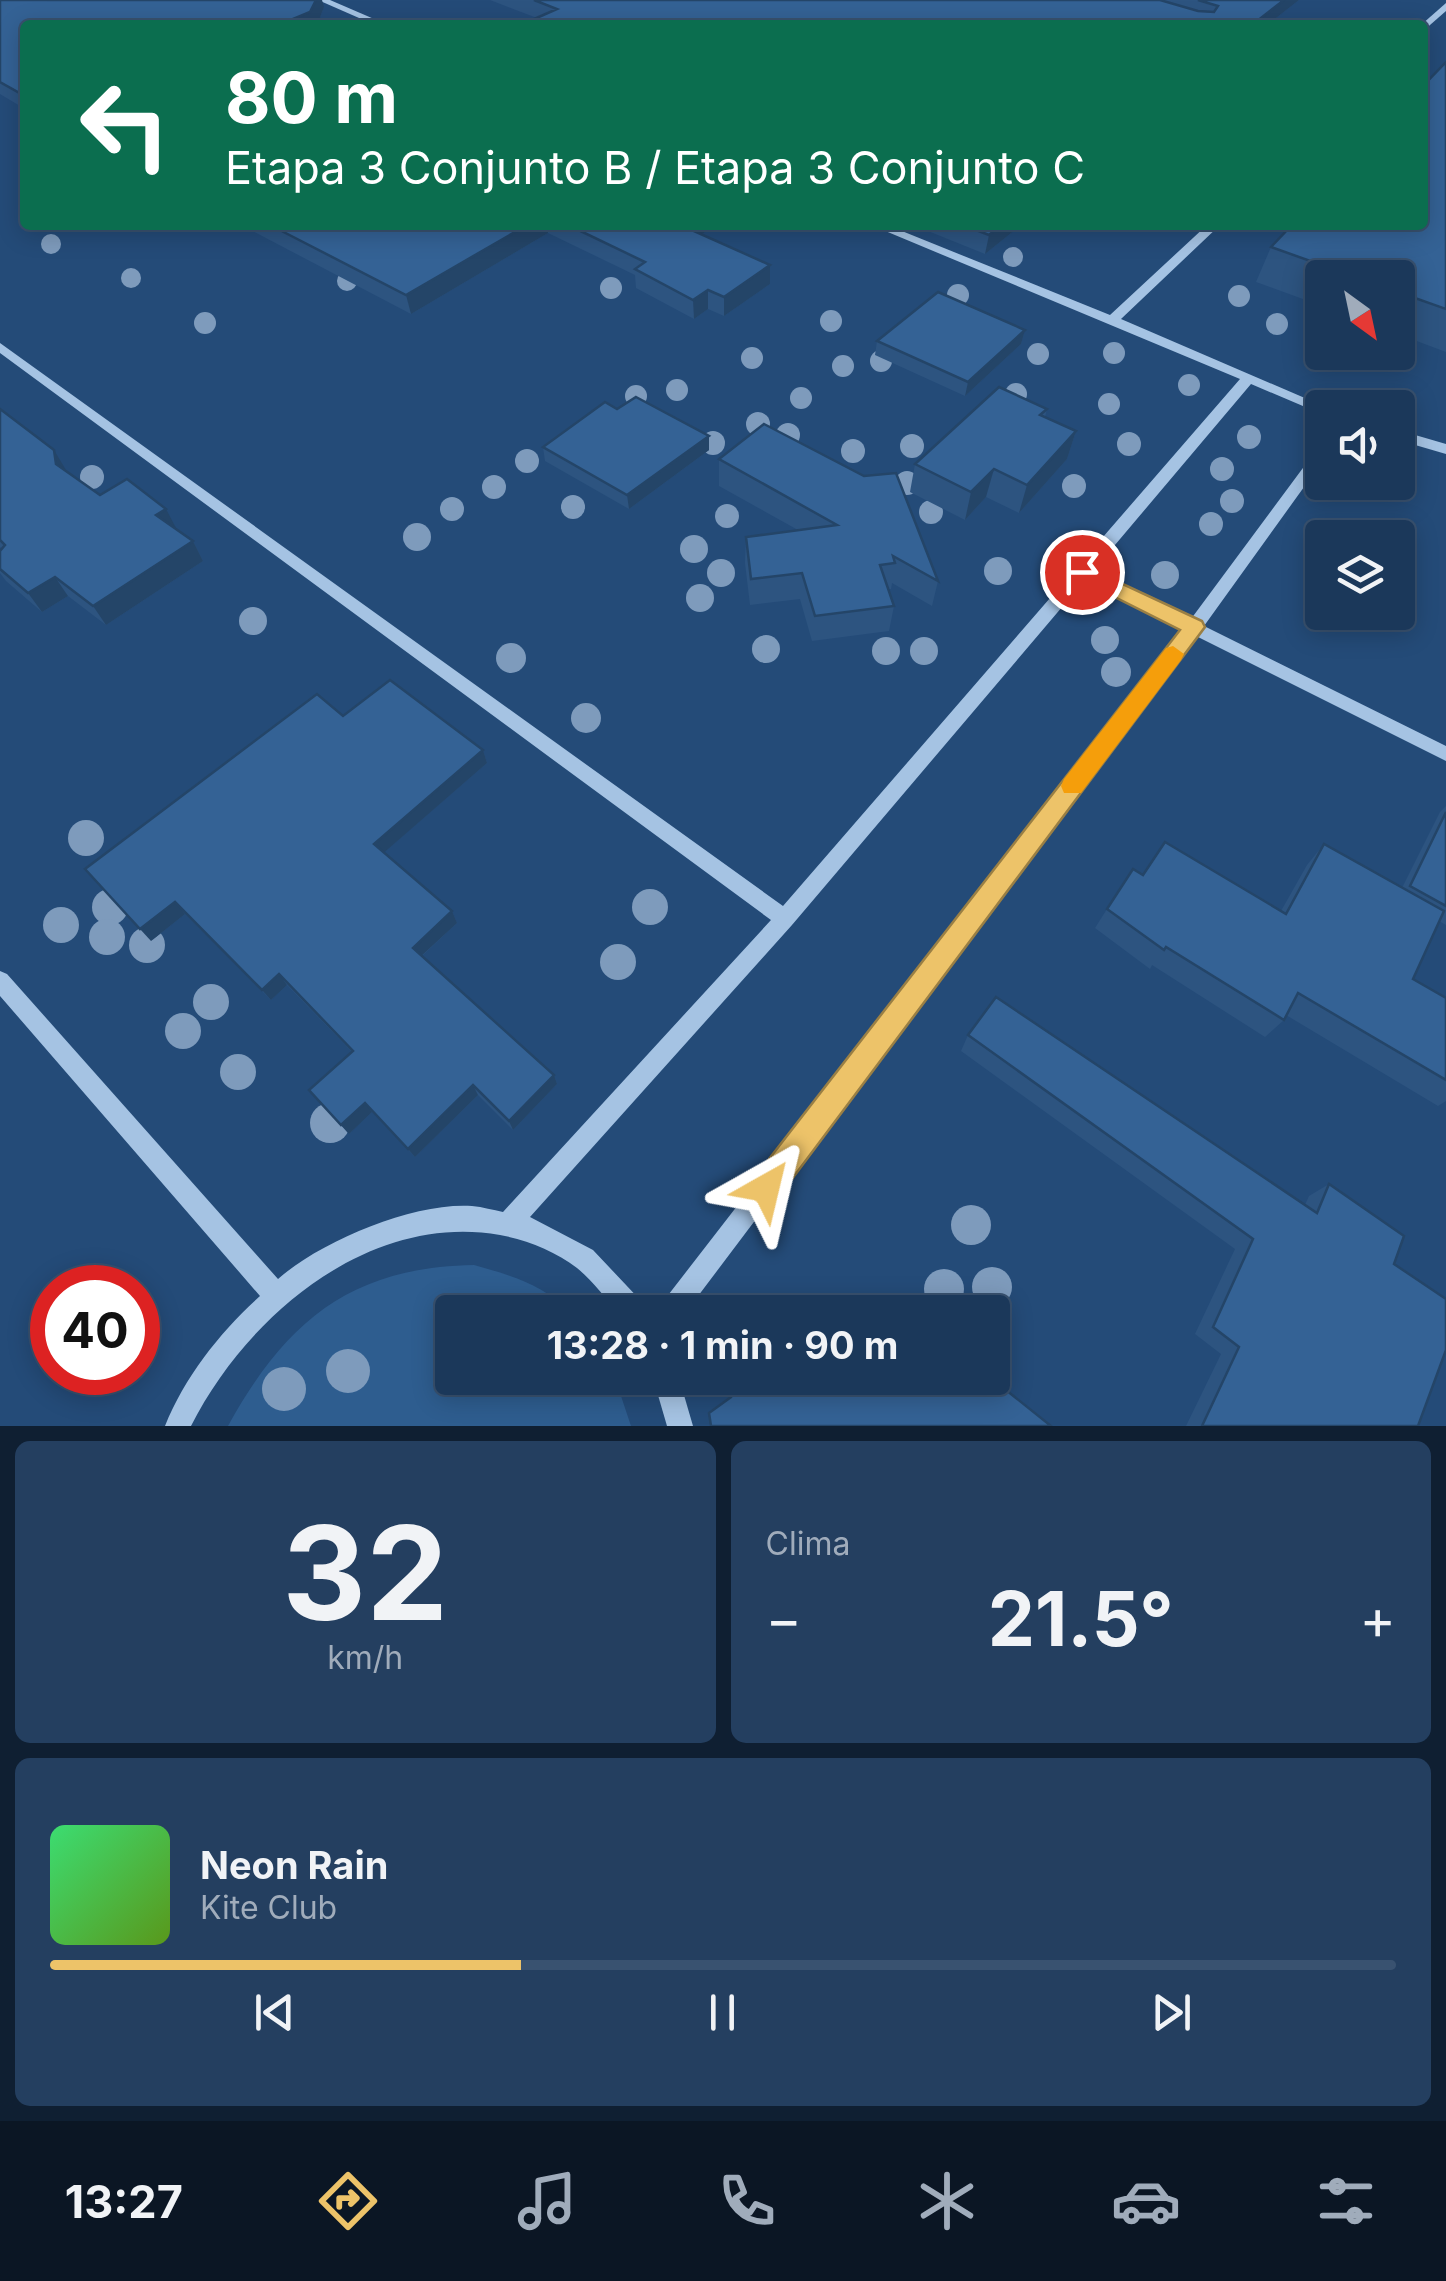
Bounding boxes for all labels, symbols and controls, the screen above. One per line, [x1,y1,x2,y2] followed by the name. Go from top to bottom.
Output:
[225,55,398,140] text: 80 m
[60,60,190,190] icon: left
[225,140,1085,195] text: Etapa 3 Conjunto B / Etapa 3 Conjunto C
[1305,260,1415,370] north arrow
[1305,260,1415,630] map controls
[1305,390,1415,500] button: sound
[1305,520,1415,630] button: layers
[1040,530,1125,615] pin
[1055,545,1110,600] icon: arrive
[714,1136,818,1240] position arrow
[30,1265,160,1395] speed limit sign: 40
[547,1322,898,1368] text: 13:28 · 1 min · 90 m
[282,1494,448,1651] text: 32
[766,1524,850,1563] text: Clima
[988,1573,1174,1664] text: 21.5°
[766,1586,802,1652] text: −
[1360,1586,1396,1652] text: +
[327,1638,403,1677] text: km/h
[200,1842,388,1888] text: Neon Rain
[200,1888,337,1927] text: Kite Club
[247,1985,302,2040] icon: previous
[695,1985,750,2040] icon: pause
[1144,1985,1199,2040] icon: next
[313,2166,383,2236] icon: directions
[512,2166,582,2236] icon: music
[712,2166,782,2236] icon: phone
[912,2166,982,2236] icon: climate
[1111,2166,1181,2236] icon: car
[1311,2166,1381,2236] icon: filters
[65,2174,183,2229] text: 13:27

